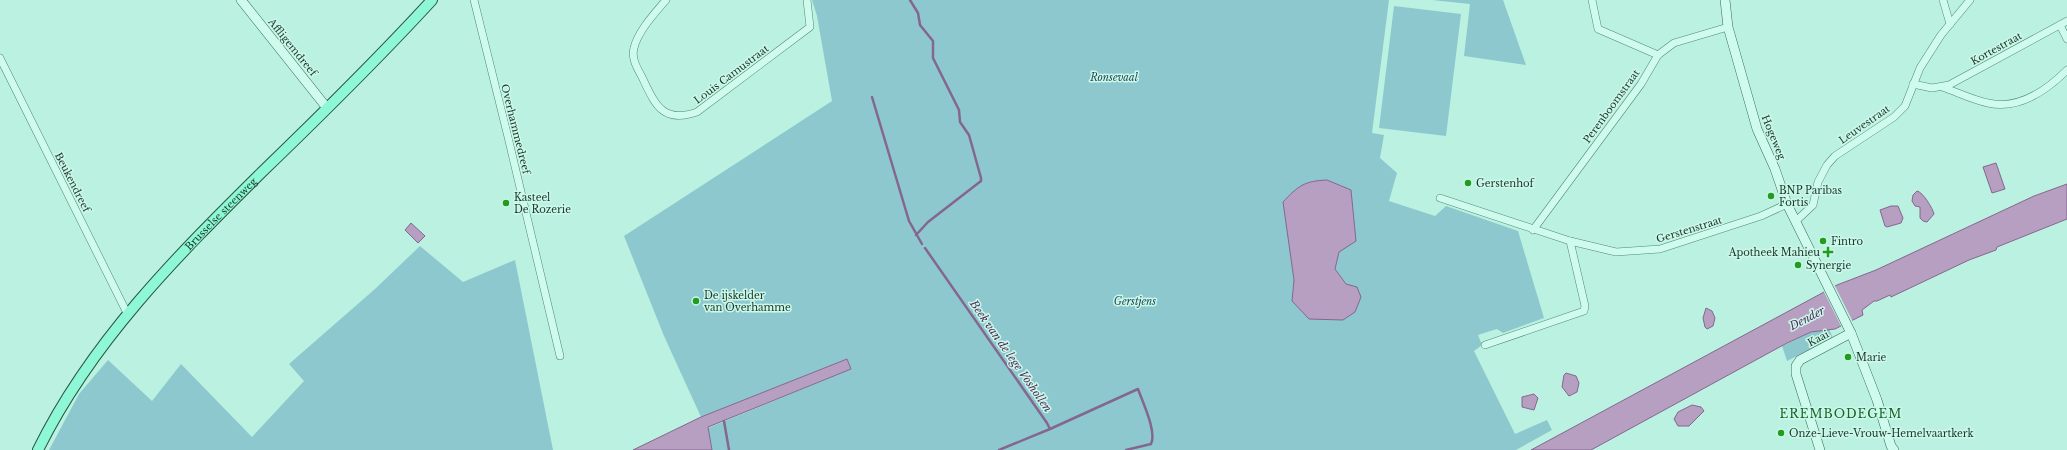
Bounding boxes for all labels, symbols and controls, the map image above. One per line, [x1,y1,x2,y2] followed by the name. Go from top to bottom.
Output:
[265,15,321,80] street label: Affligemdreef
[1968,29,2024,68] street label: Kortestraat
[691,42,771,107] street label: Louis Camustraat
[1580,67,1643,146] street label: Perenboomstraat
[1089,71,1139,84] park label: Ronsevaal
[498,83,533,177] street label: Overhammedreef
[1836,102,1892,147] street label: Leuvestraat
[1759,113,1789,162] street label: Hogeweg
[52,150,94,216] street label: Beukendreef
[182,174,260,253] street label: Brusselse steenweg
[1476,177,1536,190] place label: Gerstenhof
[1463,178,1473,188] marker: Gerstenhof
[1779,184,1843,209] place label: BNP Paribas Fortis
[514,191,571,216] place label: Kasteel De Rozerie
[1766,191,1776,201] marker: BNP Paribas Fortis
[501,198,511,208] marker: Kasteel De Rozerie
[1655,213,1724,246] street label: Gerstenstraat
[1831,235,1863,248] place label: Fintro
[1818,236,1828,246] marker: Fintro
[1728,246,1820,259] place label: Apotheek Mahieu
[1823,247,1833,257] marker: Apotheek Mahieu
[1806,259,1851,272] place label: Synergie
[1793,260,1803,270] marker: Synergie
[704,289,791,314] place label: De ijskelder van Overhamme
[1114,295,1156,308] park label: Gerstjens
[691,296,701,306] marker: De ijskelder van Overhamme
[966,296,1055,415] water label: Beek van de lege Voshollen
[1786,303,1828,333] water label: Dender
[1805,327,1832,349] street label: Kaai
[1856,351,1887,364] place label: Marie
[1843,352,1853,362] marker: Marie
[1780,406,1902,421] district label: EREMBODEGEM
[1789,427,1975,440] place label: Onze-Lieve-Vrouw-Hemelvaartkerk
[1776,428,1786,438] marker: Onze-Lieve-Vrouw-Hemelvaartkerk

